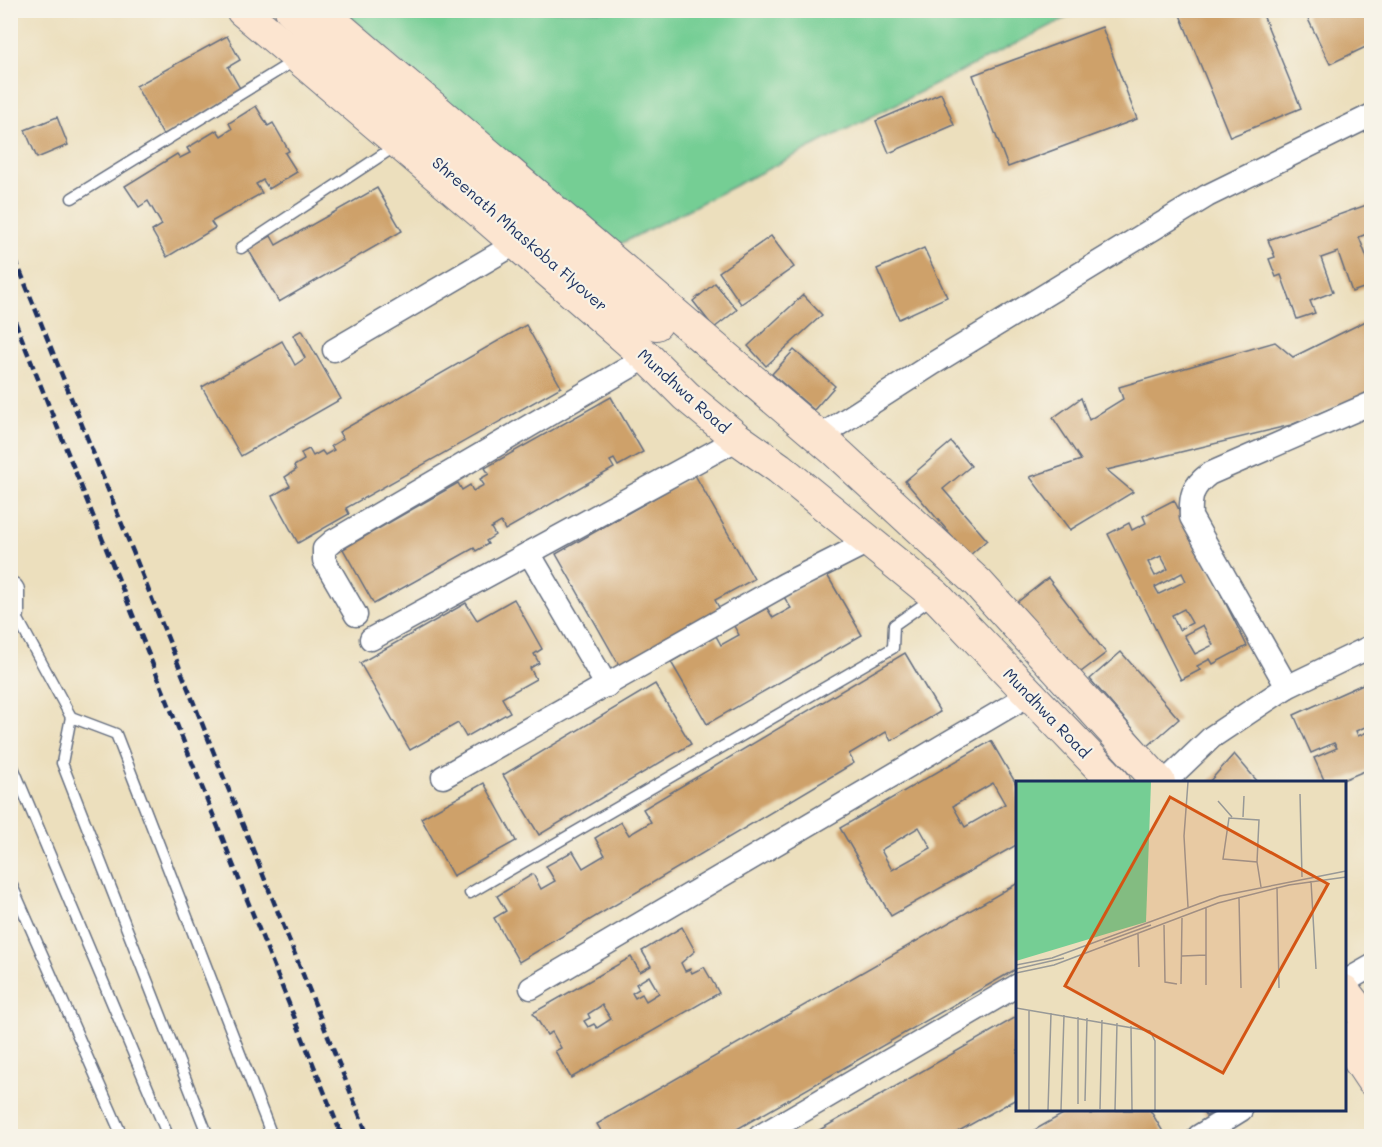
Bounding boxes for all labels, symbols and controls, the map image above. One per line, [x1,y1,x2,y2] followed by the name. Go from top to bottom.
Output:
[428,152,612,316] street label: Shreenath Mhaskoba Flyover
[634,344,735,438] street label: Mundhwa Road
[999,663,1096,762] street label: Mundhwa Road
[1016,781,1346,1111] inset map

